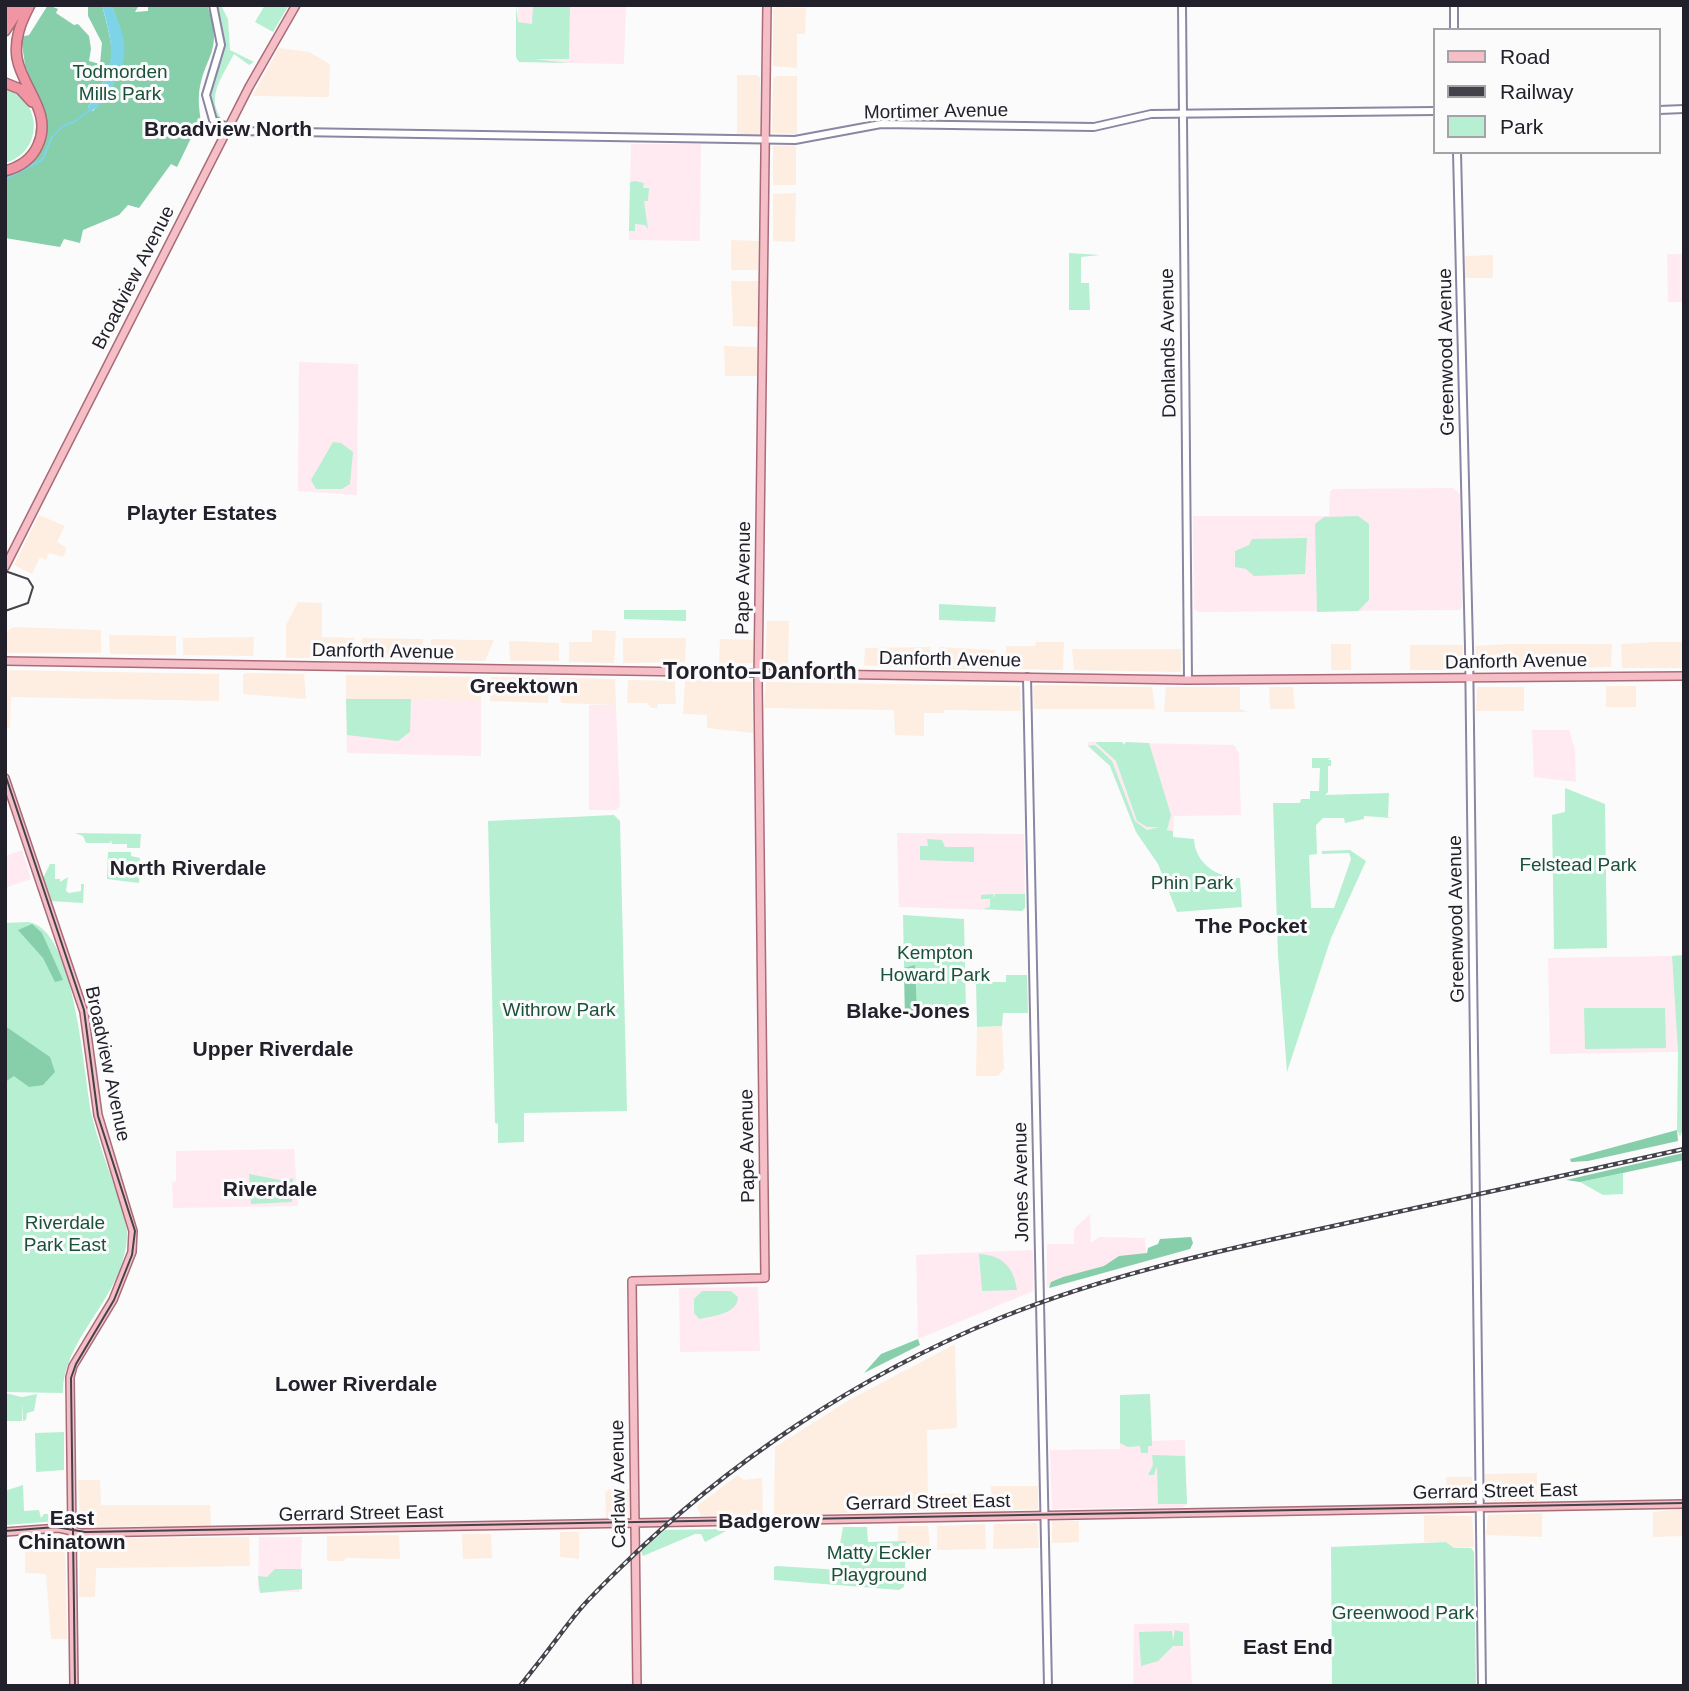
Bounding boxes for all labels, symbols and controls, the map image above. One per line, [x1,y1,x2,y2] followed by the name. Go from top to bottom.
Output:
[1434,28,1661,154] legend
[1500,45,1550,68] text: Road
[72,62,168,106] park label: Todmorden Mills Park
[1500,80,1574,103] text: Railway
[864,99,1008,125] street label: Mortimer Avenue
[1500,115,1543,138] text: Park
[144,117,312,143] district label: Broadview North
[88,202,180,354] street label: Broadview Avenue
[1156,268,1182,418] street label: Donlands Avenue
[1434,268,1460,436] street label: Greenwood Avenue
[127,501,277,527] district label: Playter Estates
[732,521,756,635] street label: Pape Avenue
[312,639,454,665] street label: Danforth Avenue
[879,647,1021,673] street label: Danforth Avenue
[1445,649,1587,675] street label: Danforth Avenue
[663,659,857,687] district label: Toronto–Danforth
[470,674,578,700] district label: Greektown
[1444,835,1470,1003] street label: Greenwood Avenue
[1519,855,1637,877] park label: Felstead Park
[110,856,266,882] district label: North Riverdale
[1151,873,1233,895] park label: Phin Park
[1195,914,1307,940] district label: The Pocket
[880,943,990,987] park label: Kempton Howard Park
[79,984,135,1144] street label: Broadview Avenue
[846,999,970,1025] district label: Blake-Jones
[503,1000,615,1022] park label: Withrow Park
[192,1037,354,1063] district label: Upper Riverdale
[736,1089,760,1203] street label: Pape Avenue
[1010,1122,1034,1242] street label: Jones Avenue
[223,1177,317,1203] district label: Riverdale
[24,1213,106,1257] park label: Riverdale Park East
[275,1372,437,1398] district label: Lower Riverdale
[606,1420,632,1548] street label: Carlaw Avenue
[1412,1479,1578,1505] street label: Gerrard Street East
[845,1490,1011,1516] street label: Gerrard Street East
[278,1501,444,1527] street label: Gerrard Street East
[18,1506,126,1556] district label: East Chinatown
[718,1509,820,1535] district label: Badgerow
[827,1543,931,1587] park label: Matty Eckler Playground
[1332,1603,1474,1625] park label: Greenwood Park
[1243,1635,1333,1661] district label: East End

